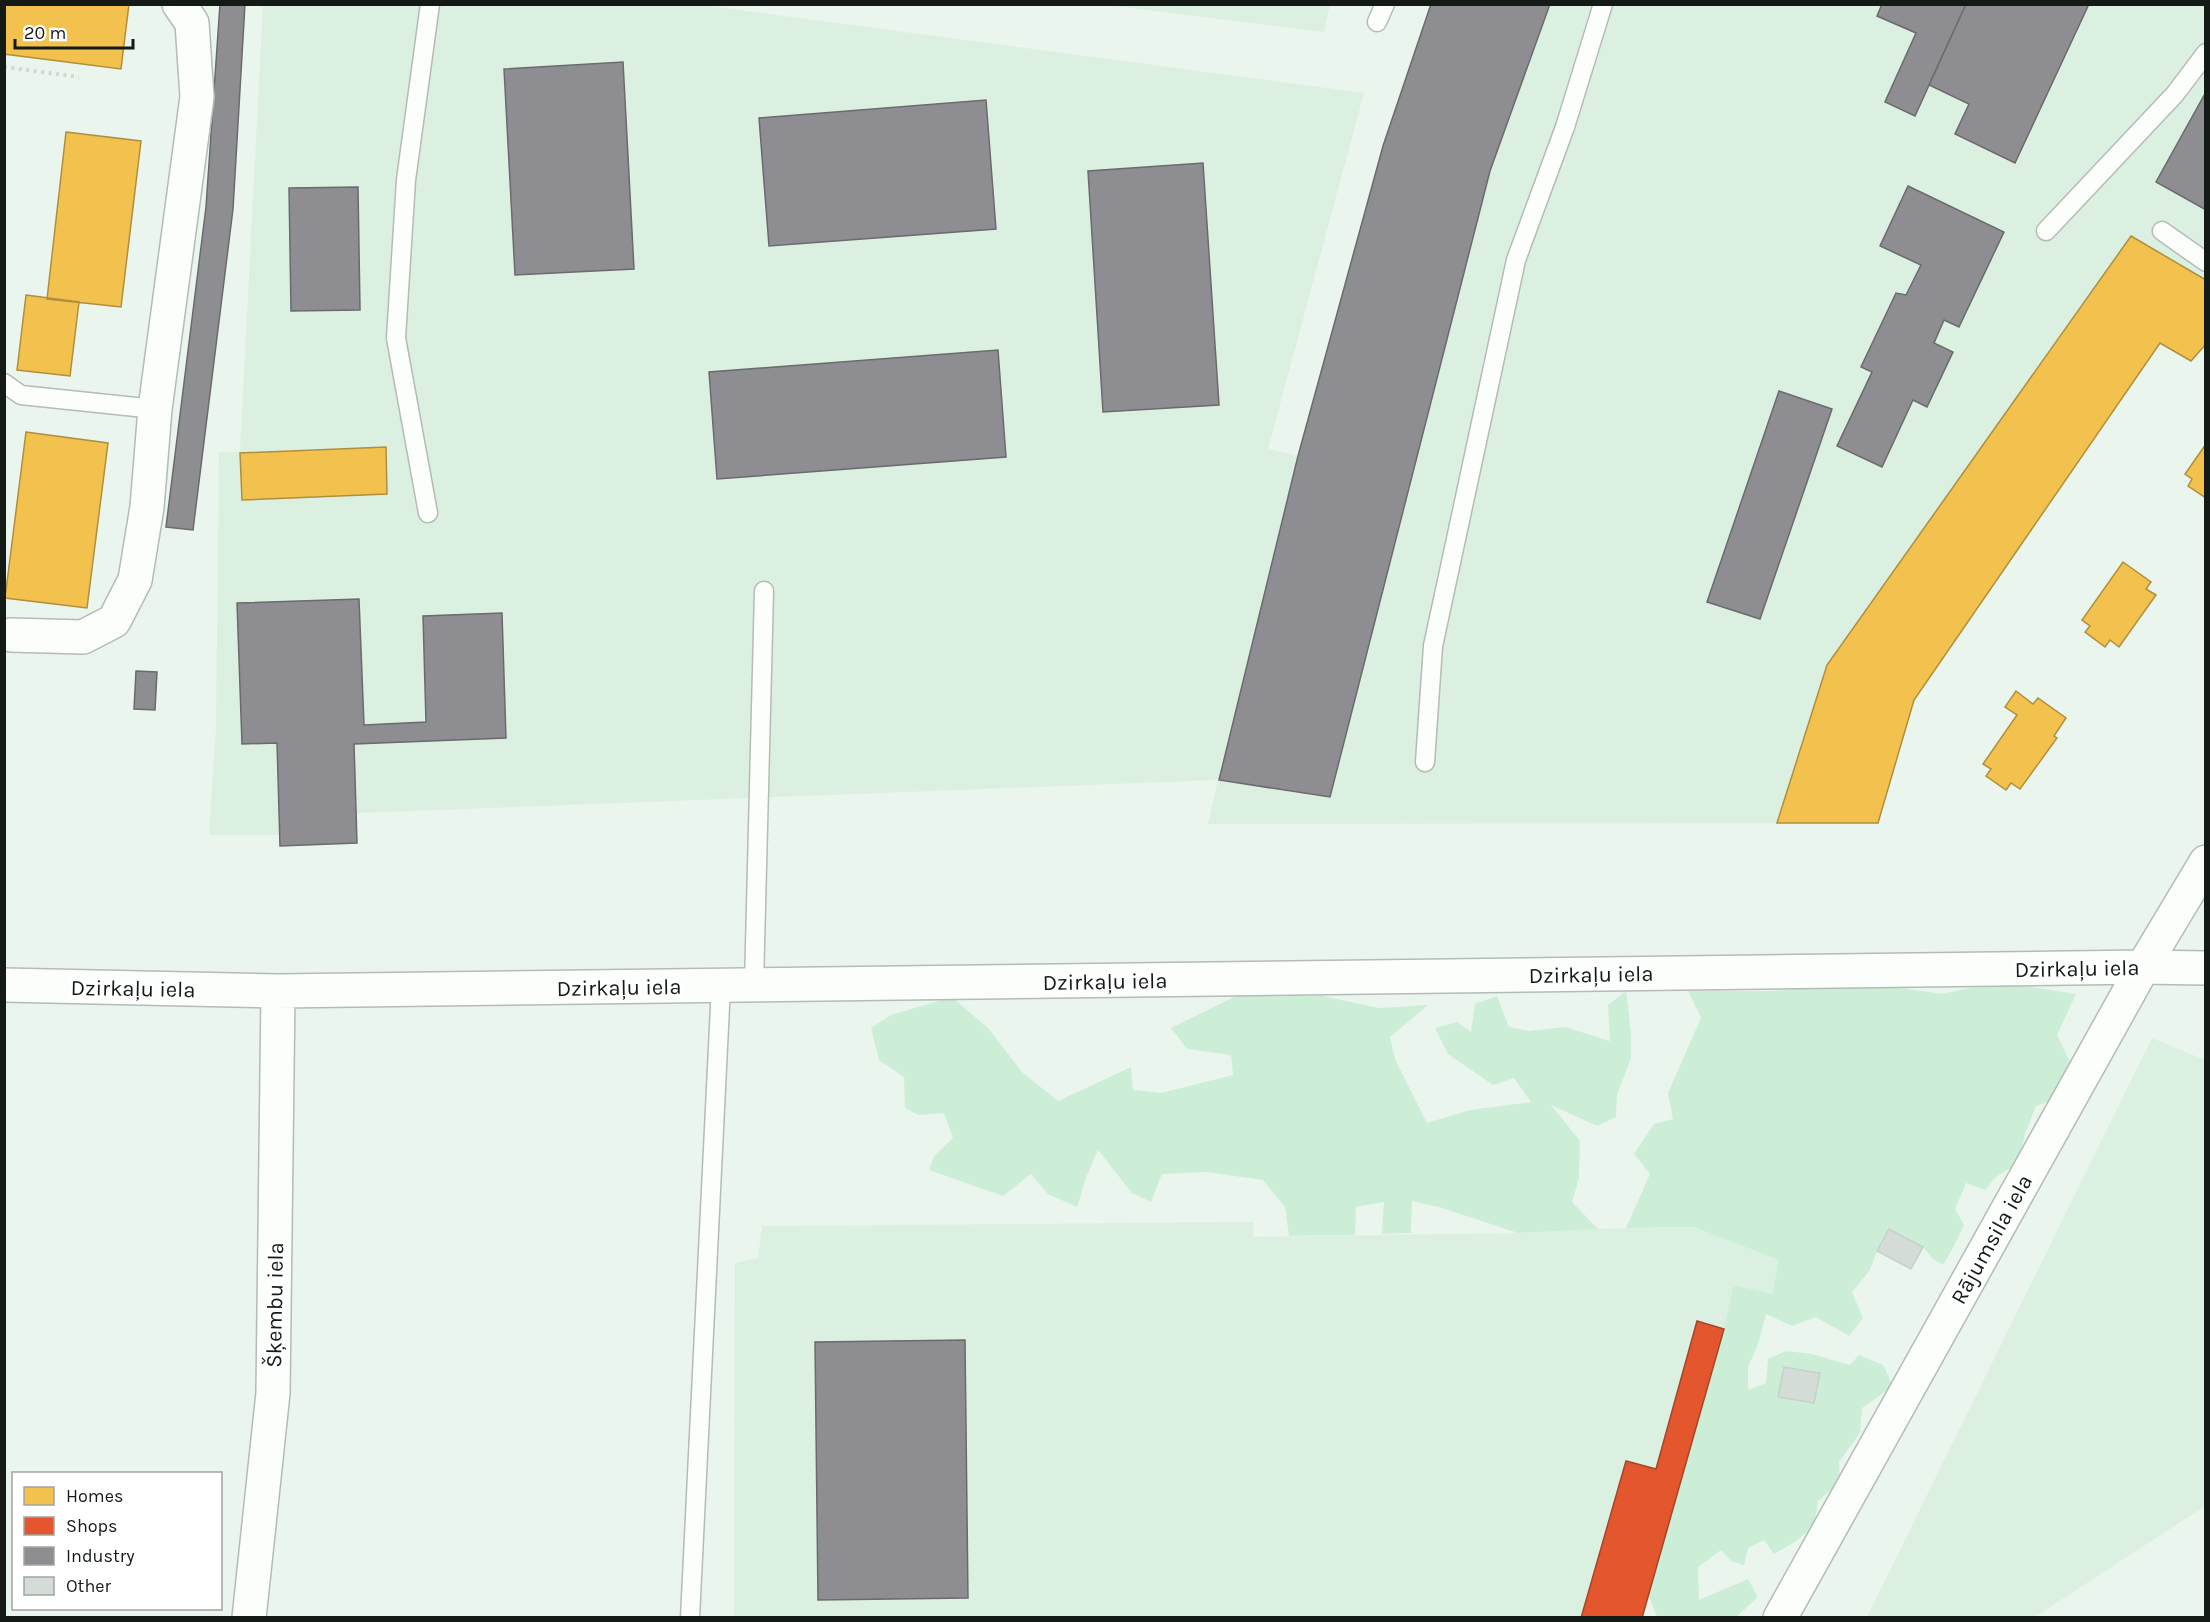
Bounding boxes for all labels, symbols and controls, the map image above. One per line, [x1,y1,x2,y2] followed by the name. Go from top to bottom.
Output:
[15,12,134,50] scale bar
[24,22,66,44] text: 20 m
[2014,955,2140,983] street label: Dzirkaļu iela
[1528,961,1654,989] street label: Dzirkaļu iela
[1042,968,1168,996] street label: Dzirkaļu iela
[556,974,682,1002] street label: Dzirkaļu iela
[70,975,196,1003] street label: Dzirkaļu iela
[1946,1170,2038,1309] street label: Rājumsila iela
[260,1242,289,1368] street label: Šķembu iela
[12,1472,222,1610] legend
[66,1485,123,1507] text: Homes
[66,1515,118,1537] text: Shops
[66,1545,135,1567] text: Industry
[66,1575,111,1597] text: Other

